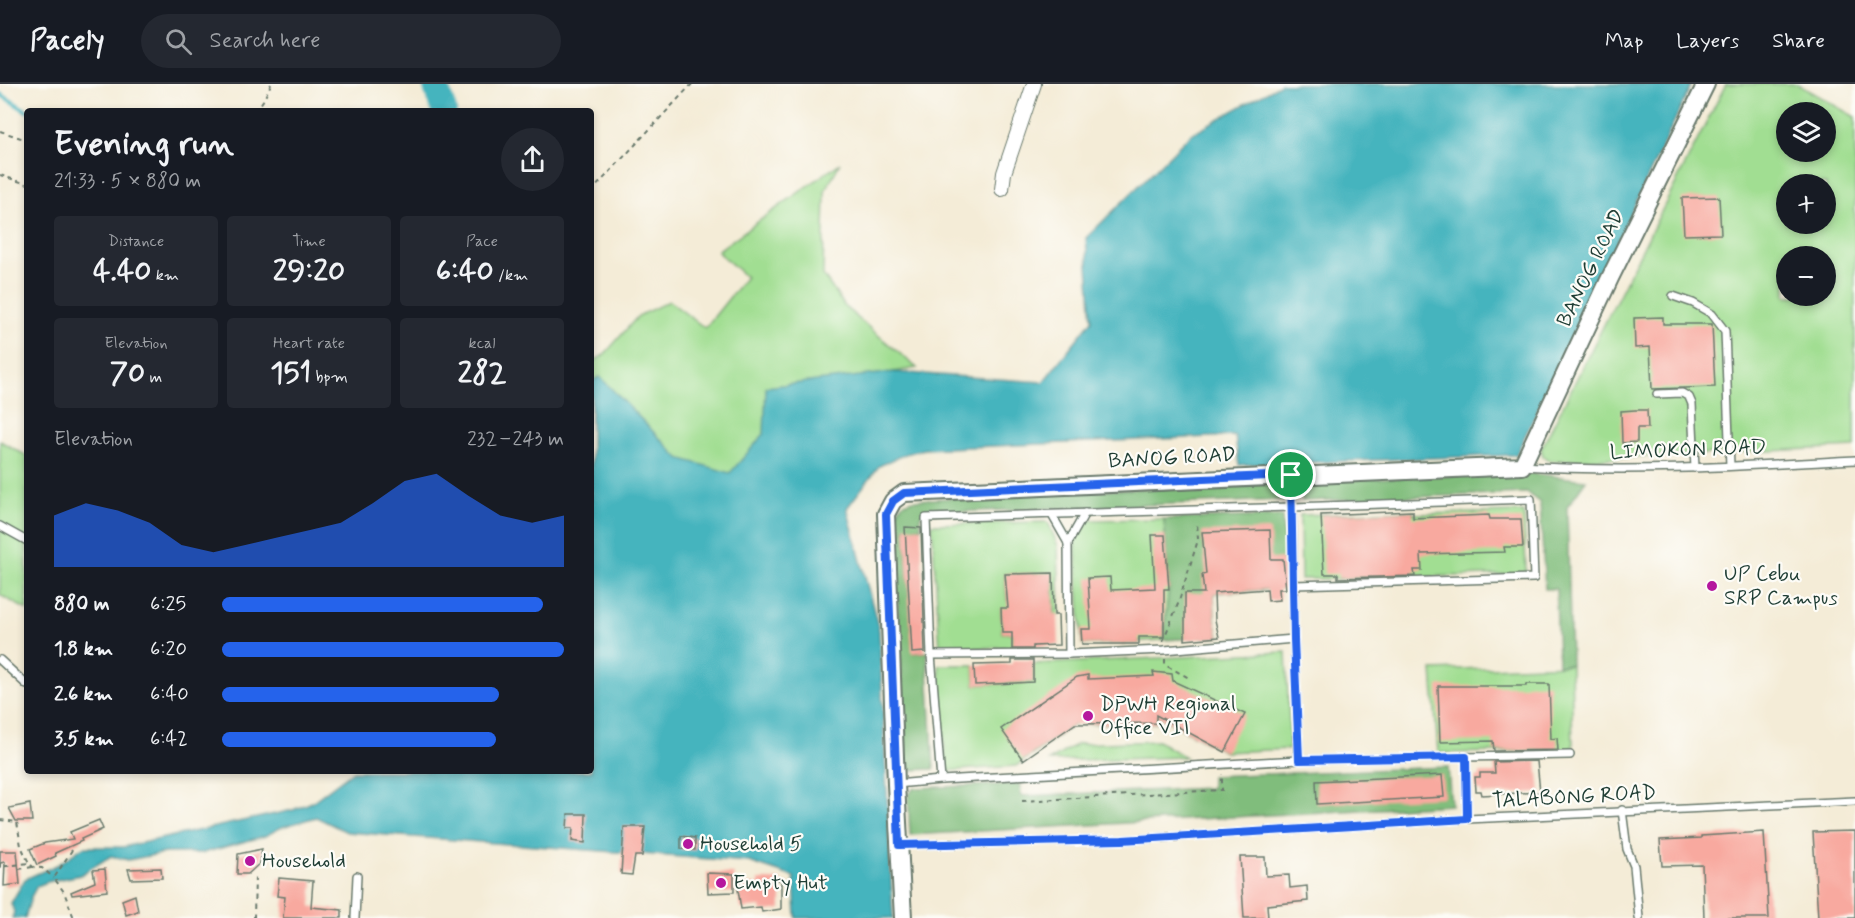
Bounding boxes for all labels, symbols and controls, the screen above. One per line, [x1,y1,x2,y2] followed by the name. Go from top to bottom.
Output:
[141,14,561,68] search box
[30,23,105,60] text: Pacely
[162,25,195,58] icon: search
[210,27,320,55] text: Search here
[1605,27,1643,55] text: Map
[1676,27,1739,55] text: Layers
[1772,27,1825,55] text: Share
[1776,102,1836,306] map controls
[1776,102,1836,162] button: layers
[54,123,234,167] text: Evening run
[501,128,564,191] button: share
[54,168,201,195] text: 21:33 · 5 × 880 m
[1776,174,1836,234] button: +
[1550,204,1632,332] street label: BANOG ROAD
[108,231,164,252] text: Distance
[292,231,326,252] text: Time
[466,231,498,252] text: Pace
[1776,246,1836,306] button: −
[93,252,151,291] text: 4.40
[273,252,345,291] text: 29:20
[436,252,494,291] text: 6:40
[151,265,179,286] text: km
[494,265,528,286] text: /km
[105,333,168,354] text: Elevation
[273,333,345,354] text: Heart rate
[469,333,495,354] text: kcal
[110,354,145,393] text: 70
[270,354,311,393] text: 151
[457,354,507,393] text: 282
[145,367,162,388] text: m
[311,367,348,388] text: bpm
[54,426,133,453] text: Elevation
[467,426,564,453] text: 232–243 m
[1609,433,1767,467] street label: LIMOKON ROAD
[1107,441,1237,475] street label: BANOG ROAD
[1265,449,1316,500] pin
[1274,458,1307,491] icon: arrive
[1724,560,1838,612] place label: UP Cebu SRP Campus
[1705,579,1719,593] marker: UP Cebu SRP Campus
[54,591,110,618] text: 880 m
[150,591,186,618] text: 6:25
[54,636,113,663] text: 1.8 km
[150,636,187,663] text: 6:20
[54,681,113,708] text: 2.6 km
[150,681,189,708] text: 6:40
[1100,690,1236,742] place label: DPWH Regional Office VII
[1081,709,1095,723] marker: DPWH Regional Office VII
[54,726,114,753] text: 3.5 km
[150,726,188,753] text: 6:42
[1491,779,1657,815] street label: TALABONG ROAD
[700,830,802,858] place label: Household 5
[681,837,695,851] marker: Household 5
[262,847,346,875] place label: Household
[243,854,257,868] marker: Household
[733,869,828,897] place label: Empty Hut
[714,876,728,890] marker: Empty Hut

